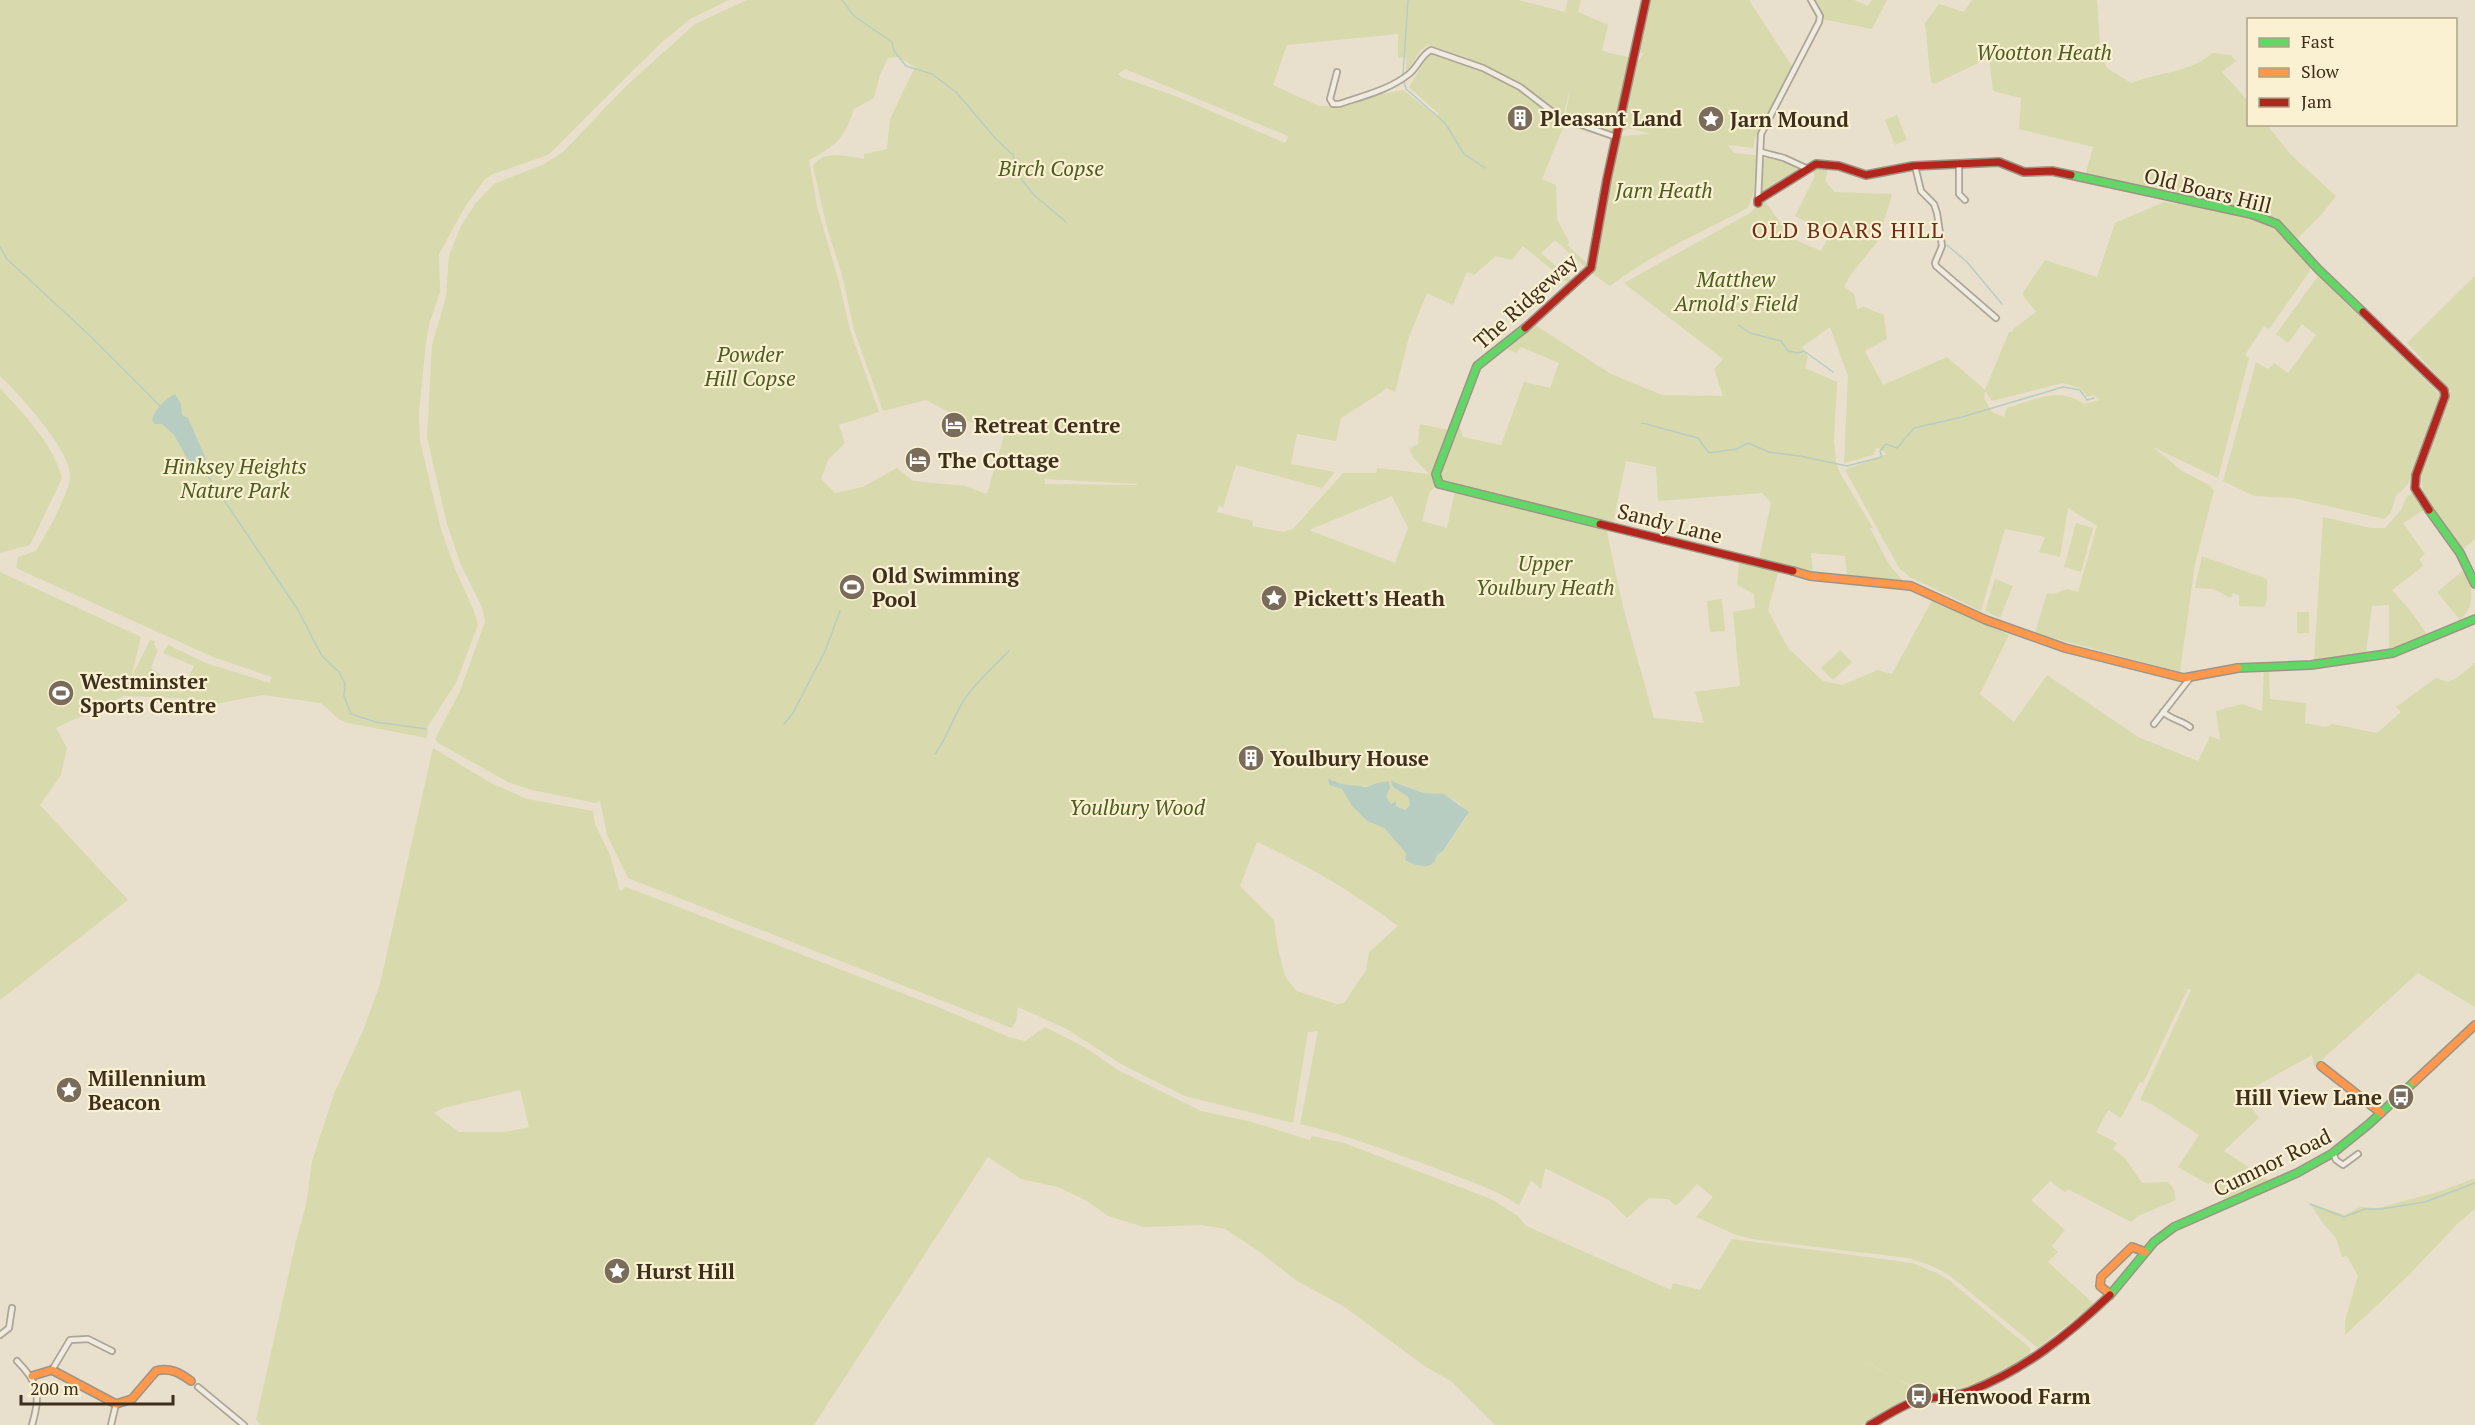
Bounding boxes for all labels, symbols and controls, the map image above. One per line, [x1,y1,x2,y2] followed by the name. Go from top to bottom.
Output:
[2247,18,2457,126] legend
[2301,29,2335,53] text: Fast
[1976,38,2112,66] park label: Wootton Heath
[2301,59,2340,83] text: Slow
[2301,89,2332,113] text: Jam
[1505,103,1535,133] building icon: Pleasant Land
[1540,104,1683,132] place label: Pleasant Land
[1696,104,1726,134] place icon: Jarn Mound
[1730,105,1849,133] place label: Jarn Mound
[997,154,1104,182] park label: Birch Copse
[2141,161,2275,219] street label: Old Boars Hill
[1614,176,1713,204] park label: Jarn Heath
[1752,215,1945,244] district label: OLD BOARS HILL
[1467,247,1583,355] street label: The Ridgeway
[1672,265,1798,317] park label: Matthew Arnold's Field
[703,340,796,392] park label: Powder Hill Copse
[939,410,969,440] hotel icon: Retreat Centre
[974,411,1121,439] place label: Retreat Centre
[903,445,933,475] hotel icon: The Cottage
[938,446,1059,474] place label: The Cottage
[162,452,307,504] park label: Hinksey Heights Nature Park
[1615,496,1725,550] street label: Sandy Lane
[1475,549,1615,601] park label: Upper Youlbury Heath
[872,561,1021,613] place label: Old Swimming Pool
[837,572,867,602] sports icon: Old Swimming Pool
[1259,583,1289,613] place icon: Pickett's Heath
[1294,584,1445,612] place label: Pickett's Heath
[80,667,216,719] place label: Westminster Sports Centre
[46,678,76,708] sports icon: Westminster Sports Centre
[1236,743,1266,773] building icon: Youlbury House
[1270,744,1429,772] place label: Youlbury House
[1069,793,1206,821] park label: Youlbury Wood
[88,1064,207,1116] place label: Millennium Beacon
[54,1075,84,1105] place icon: Millennium Beacon
[2386,1082,2416,1112] bus stop icon: Hill View Lane
[2235,1083,2382,1111] place label: Hill View Lane
[2208,1121,2336,1203] street label: Cumnor Road
[602,1256,632,1286] place icon: Hurst Hill
[636,1257,735,1285] place label: Hurst Hill
[21,1368,172,1406] scale bar
[30,1376,79,1400] text: 200 m
[1904,1381,1934,1411] bus stop icon: Henwood Farm
[1938,1382,2091,1410] place label: Henwood Farm

